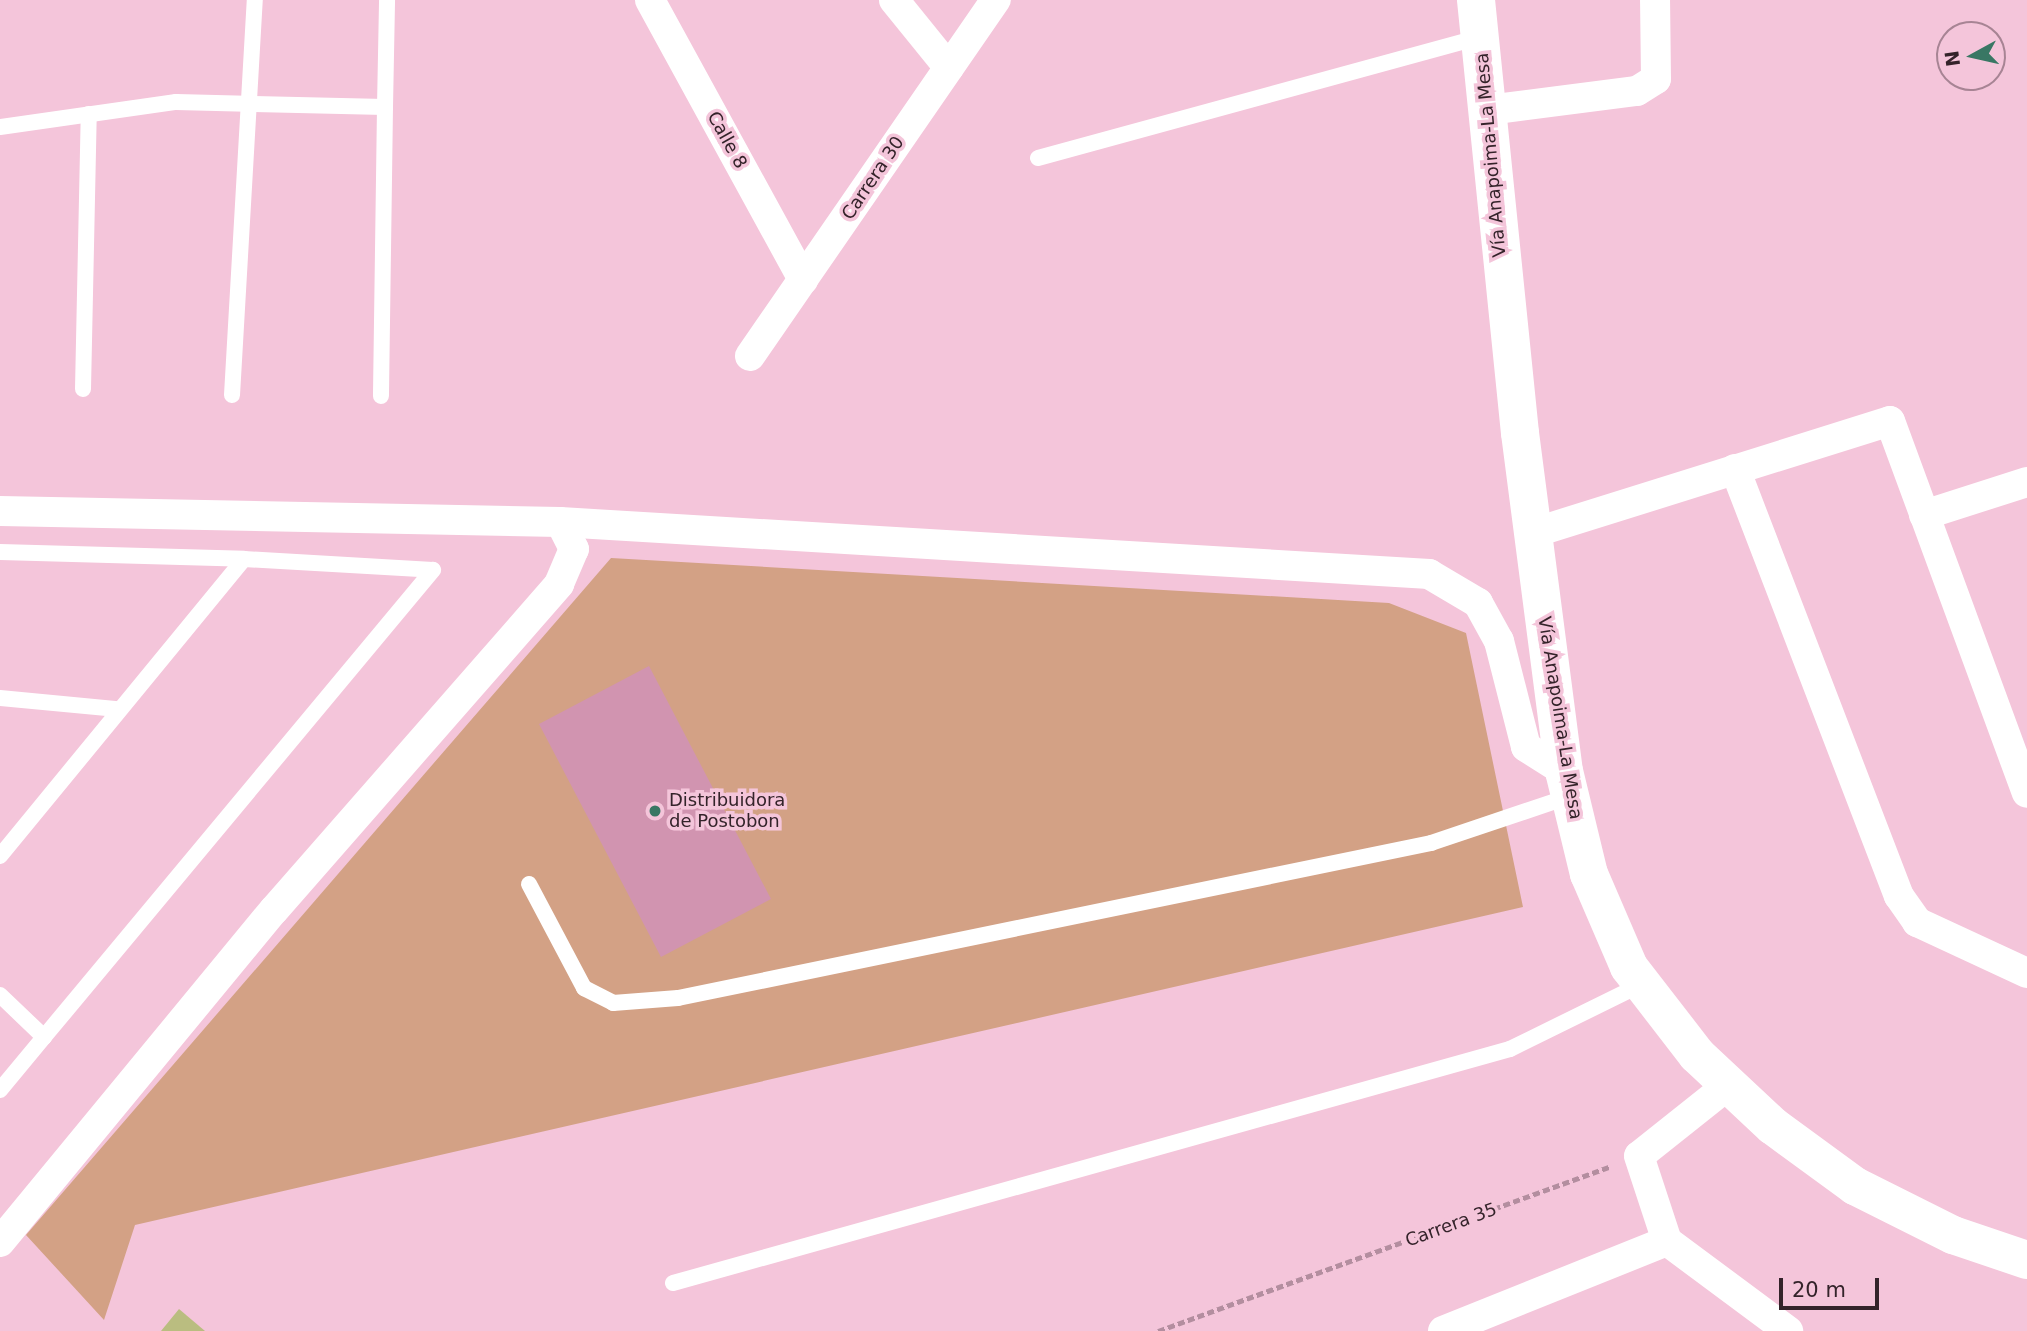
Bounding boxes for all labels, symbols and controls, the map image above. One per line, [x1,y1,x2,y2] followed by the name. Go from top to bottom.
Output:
[1936,21,2006,91] north arrow
[1940,49,1964,68] text: N
[1471,52,1511,258] street label: Vía Anapoima-La Mesa
[703,108,751,172] street label: Calle 8
[837,132,909,224] street label: Carrera 30
[1533,615,1587,821] street label: Vía Anapoima-La Mesa
[669,790,785,832] place label: Distribuidora de Postobon
[647,803,663,819] marker: Distribuidora de Postobon
[1402,1198,1500,1252] street label: Carrera 35
[1782,1264,1882,1308] scale bar
[1792,1278,1846,1302] text: 20 m

